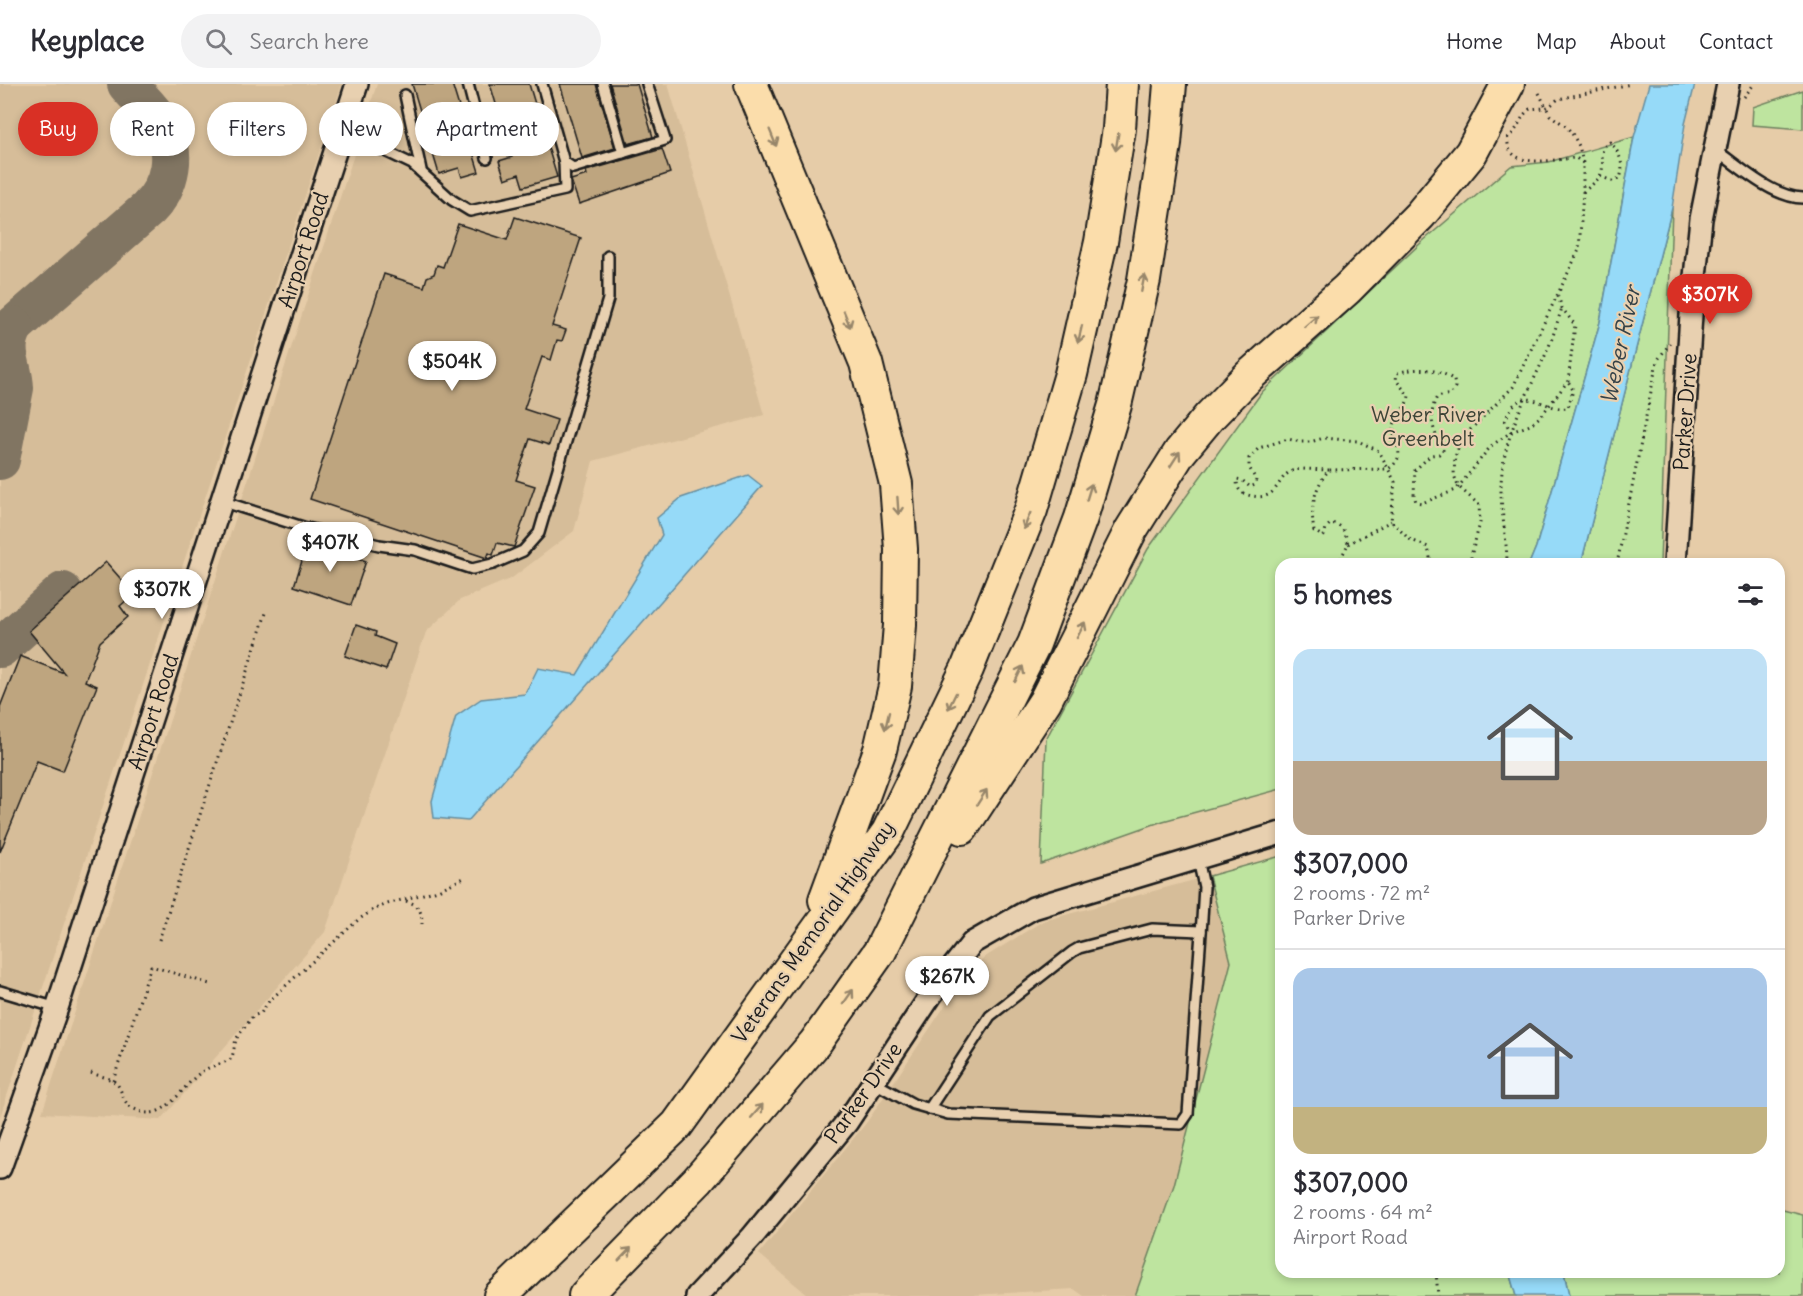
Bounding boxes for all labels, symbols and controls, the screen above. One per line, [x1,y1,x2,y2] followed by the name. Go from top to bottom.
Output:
[181,14,601,68] search box
[30,23,145,59] text: Keyplace
[202,25,235,58] icon: search
[250,27,369,55] text: Search here
[1446,28,1503,55] text: Home
[1536,28,1577,55] text: Map
[1610,28,1666,55] text: About
[1699,28,1773,55] text: Contact
[18,102,98,156] chip: Buy
[110,102,195,156] chip: Rent
[207,102,307,156] chip: Filters
[319,102,403,156] chip: New
[415,102,559,156] chip: Apartment
[768,128,779,147] one-way arrow
[1111,132,1122,152] one-way arrow
[272,189,334,311] street label: Airport Road
[1138,273,1149,293] one-way arrow
[1668,274,1752,325] pin: $307K
[1594,281,1647,406] water label: Weber River
[1681,281,1739,306] text: $307K
[842,309,853,327] one-way arrow
[1303,314,1319,328] one-way arrow
[1074,323,1085,343] one-way arrow
[410,341,494,392] pin: $504K
[422,348,482,373] text: $504K
[1667,352,1703,472] street label: Parker Drive
[1371,401,1486,452] park label: Weber River Greenbelt
[1169,451,1182,468] one-way arrow
[1084,483,1095,502] one-way arrow
[893,495,904,515] one-way arrow
[1021,511,1032,530] one-way arrow
[288,522,372,573] pin: $407K
[301,529,359,554] text: $407K
[120,569,204,620] pin: $307K
[133,576,191,601] text: $307K
[1293,578,1392,611] text: 5 homes
[1734,578,1767,611] icon: filters
[1076,621,1087,639] one-way arrow
[122,651,184,773] street label: Airport Road
[1014,665,1026,683] one-way arrow
[1476,688,1584,796] icon: home
[945,692,957,710] one-way arrow
[880,711,892,730] one-way arrow
[976,789,988,806] one-way arrow
[726,815,900,1049] street label: Veterans Memorial Highway
[1293,847,1408,880] text: $307,000
[1293,880,1430,905] text: 2 rooms · 72 m²
[1293,905,1405,930] text: Parker Drive
[905,956,989,1007] pin: $267K
[919,963,975,988] text: $267K
[842,990,854,1006] one-way arrow
[1476,1007,1584,1115] icon: home
[818,1037,908,1149] street label: Parker Drive
[750,1103,764,1118] one-way arrow
[1293,1166,1408,1199] text: $307,000
[1293,1199,1433,1224] text: 2 rooms · 64 m²
[1293,1224,1408,1249] text: Airport Road
[618,1247,633,1262] one-way arrow

